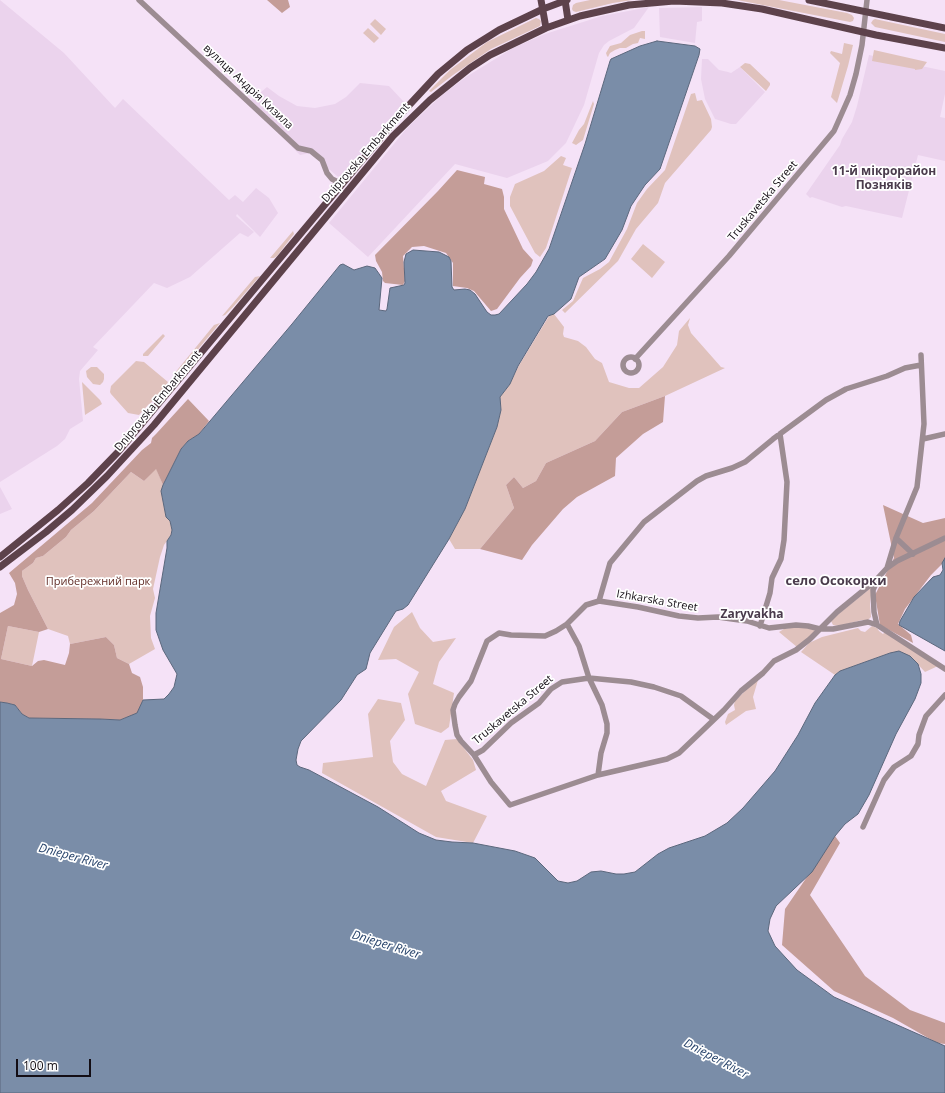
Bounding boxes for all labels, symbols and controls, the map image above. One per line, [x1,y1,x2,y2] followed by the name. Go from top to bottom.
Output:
[200,42,296,132] street label: вулиця Андрія Кизила
[319,101,413,205] street label: Dniprovska Embarkment
[726,158,800,244] street label: Truskavetska Street
[832,165,936,193] district label: 11-й мікрорайон Позняків
[112,348,204,454] street label: Dniprovska Embarkment
[786,573,886,589] district label: село Осокорки
[46,575,150,589] park label: Прибережний парк
[615,587,699,615] street label: Izhkarska Street
[720,608,784,622] district label: Zaryvakha
[470,673,556,747] street label: Truskavetska Street
[37,841,109,873] water label: Dnieper River
[350,928,422,962] water label: Dnieper River
[681,1036,751,1082] water label: Dnieper River
[18,1051,93,1077] scale bar
[23,1057,58,1074] text: 100 m

